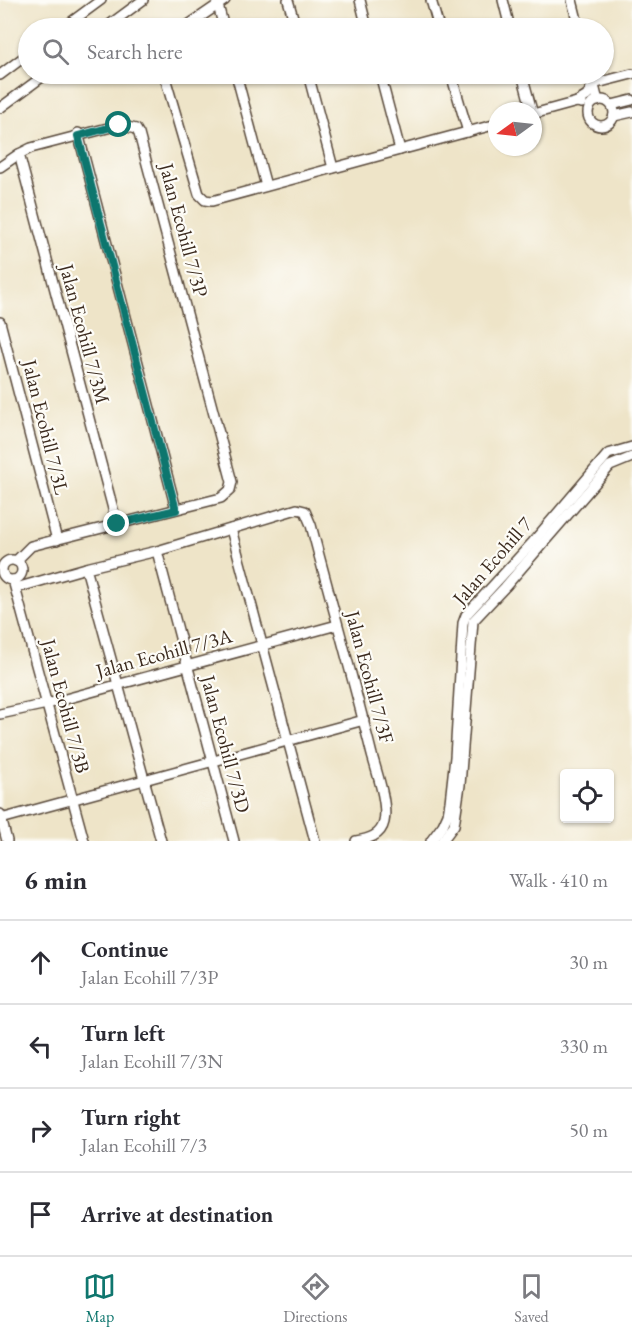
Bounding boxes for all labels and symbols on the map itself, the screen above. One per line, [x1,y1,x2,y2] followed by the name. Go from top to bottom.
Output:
[488,102,542,156] north arrow
[105,111,131,137] route start
[153,158,214,300] street label: Jalan Ecohill 7/3P
[53,259,116,407] street label: Jalan Ecohill 7/3M
[16,355,75,497] street label: Jalan Ecohill 7/3L
[103,510,129,536] route end
[445,511,538,612] street label: Jalan Ecohill 7
[339,606,400,746] street label: Jalan Ecohill 7/3F
[91,622,235,684] street label: Jalan Ecohill 7/3A
[35,634,96,776] street label: Jalan Ecohill 7/3B
[195,670,257,816] street label: Jalan Ecohill 7/3D

